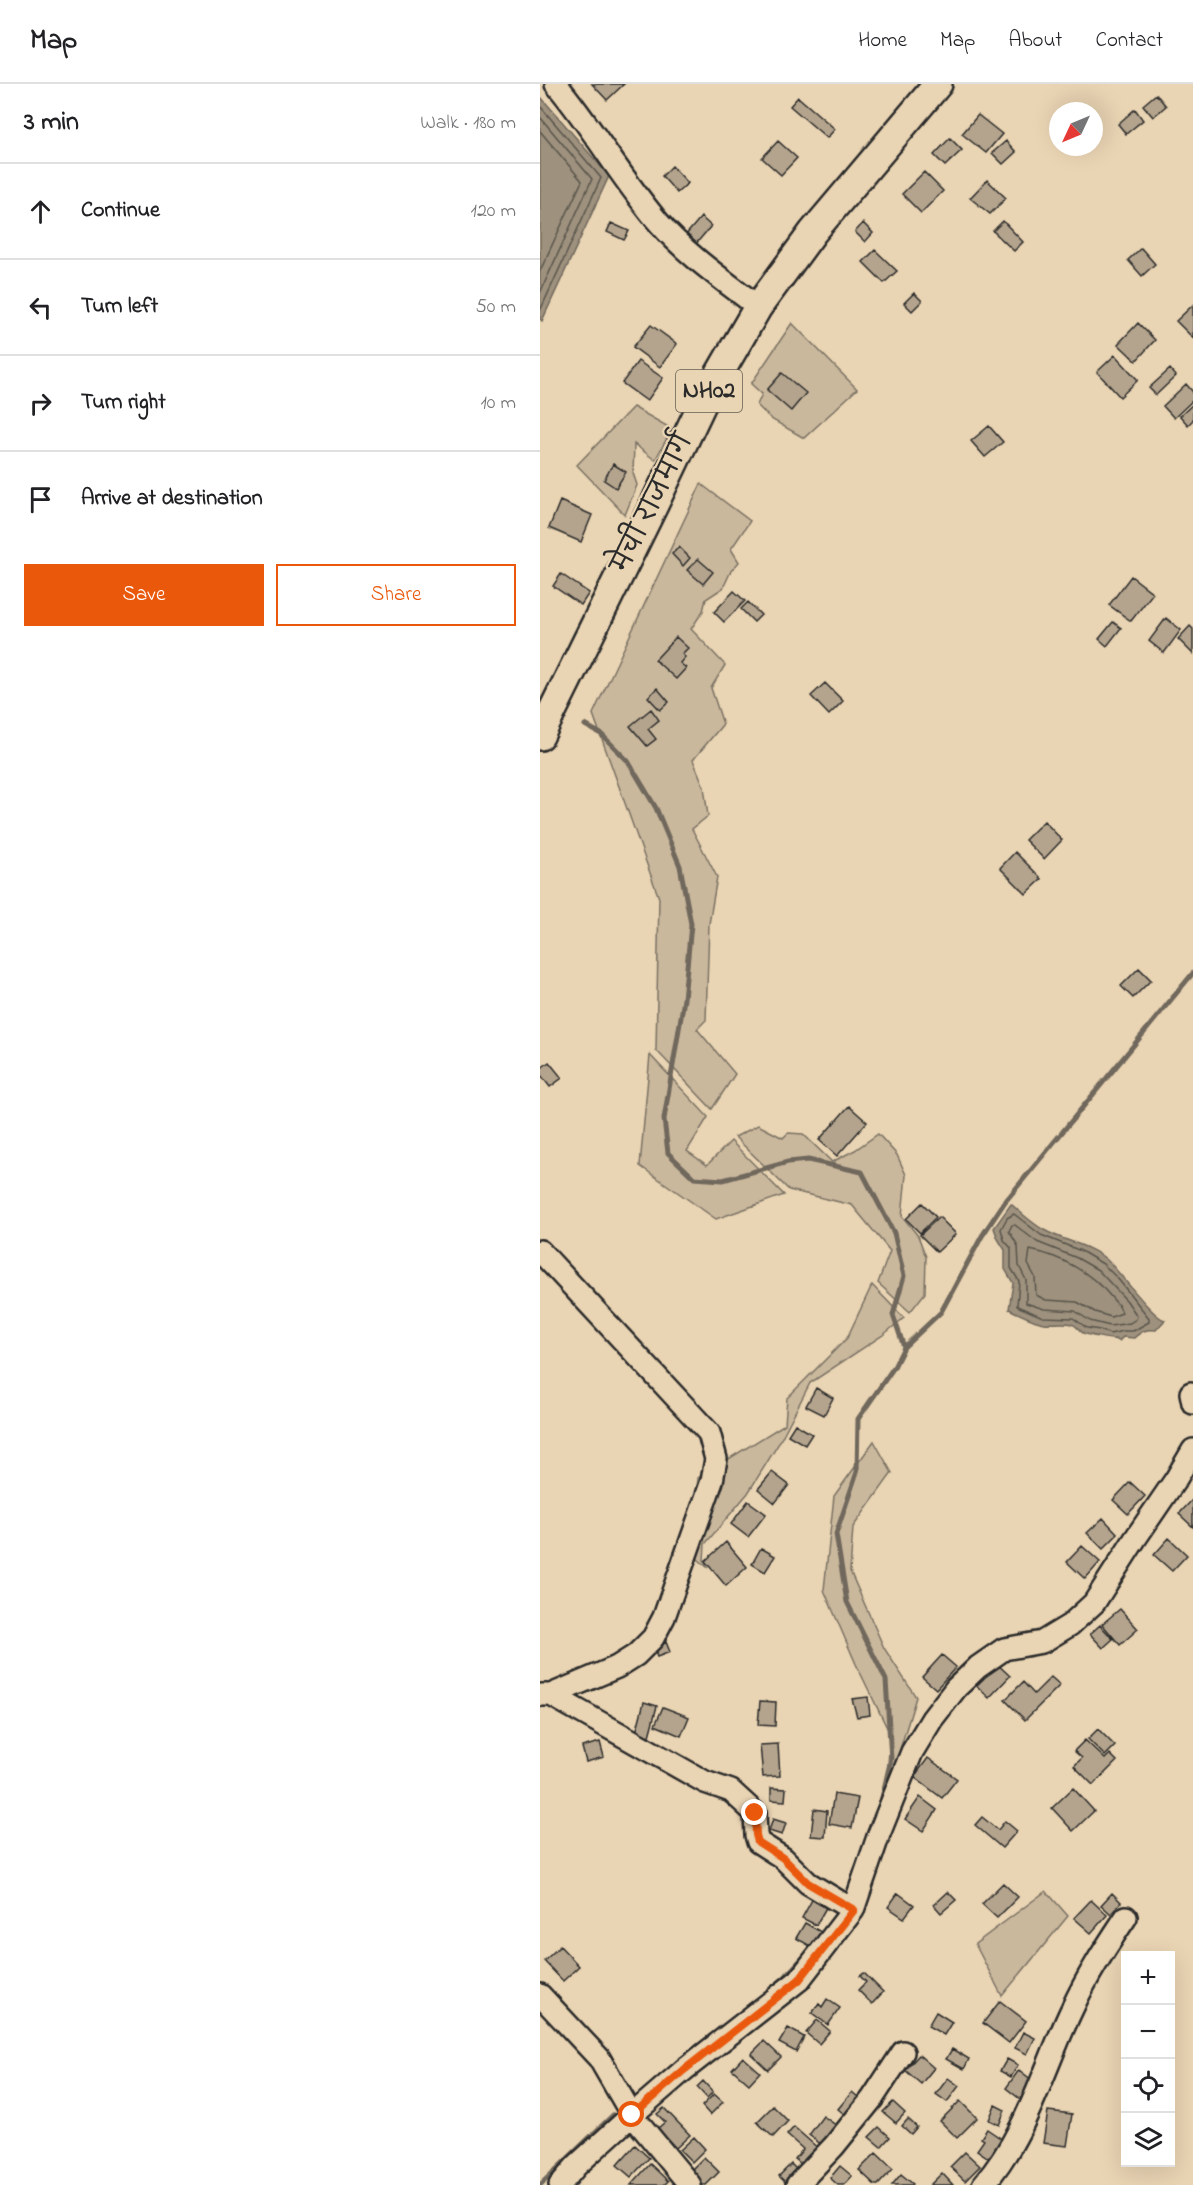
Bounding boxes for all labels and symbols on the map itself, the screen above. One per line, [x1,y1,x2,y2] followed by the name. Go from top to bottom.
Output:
[1049,102,1103,156] north arrow
[676,370,742,412] road number: NH02
[598,424,705,582] street label: मेची राजमार्ग
[741,1799,767,1825] route end
[618,2101,644,2127] route start

